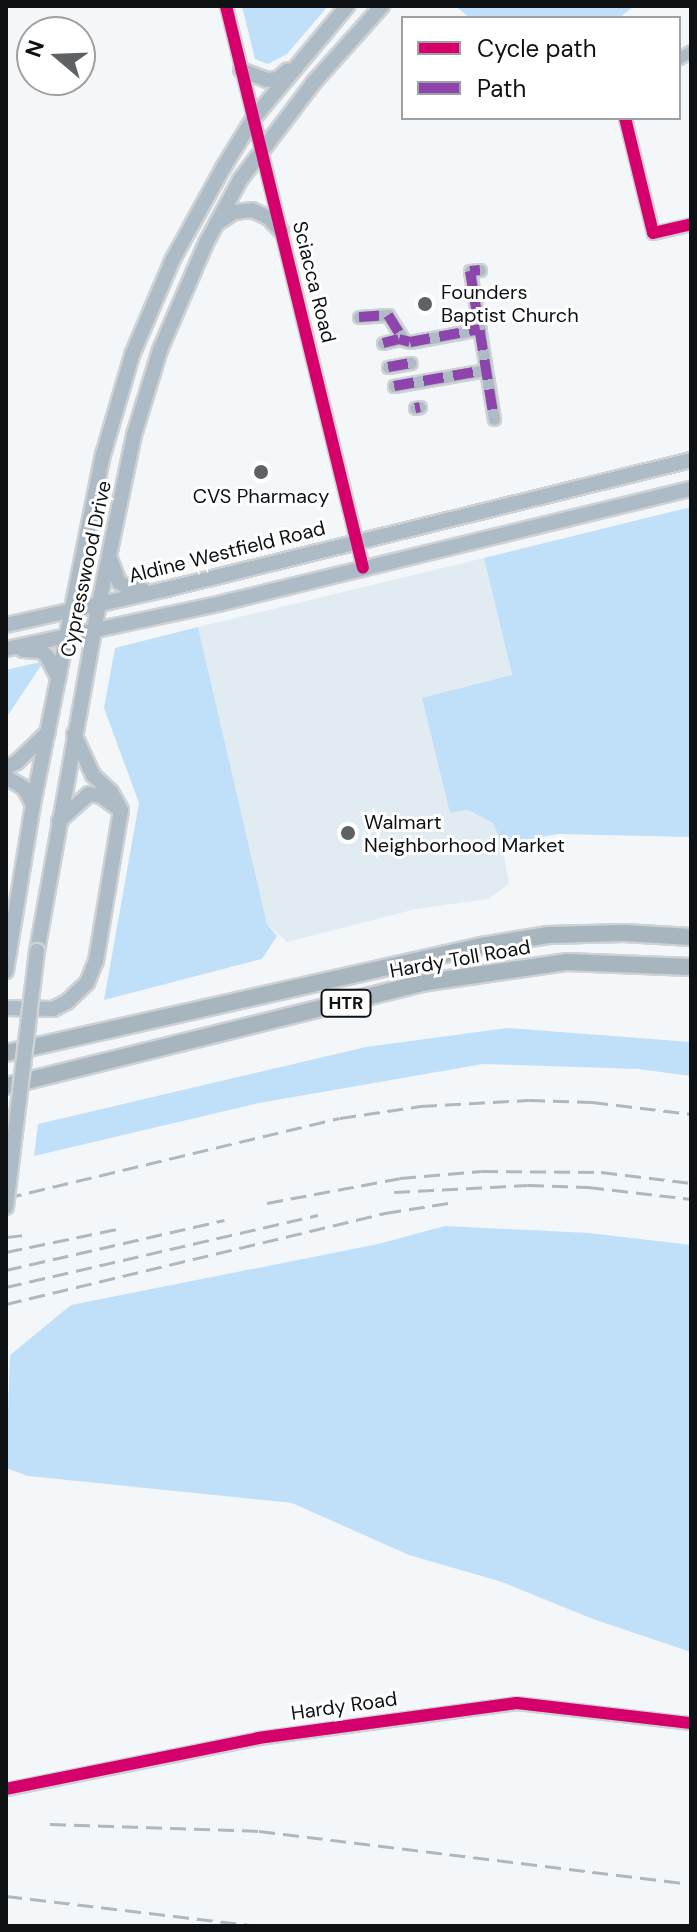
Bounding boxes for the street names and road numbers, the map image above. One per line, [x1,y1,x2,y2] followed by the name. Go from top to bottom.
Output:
[287,219,341,345] street label: Sciacca Road
[56,479,116,659] street label: Cypresswood Drive
[126,516,328,588] street label: Aldine Westfield Road
[388,935,532,983] street label: Hardy Toll Road
[320,989,372,1017] road number: HTR
[289,1687,399,1725] street label: Hardy Road

